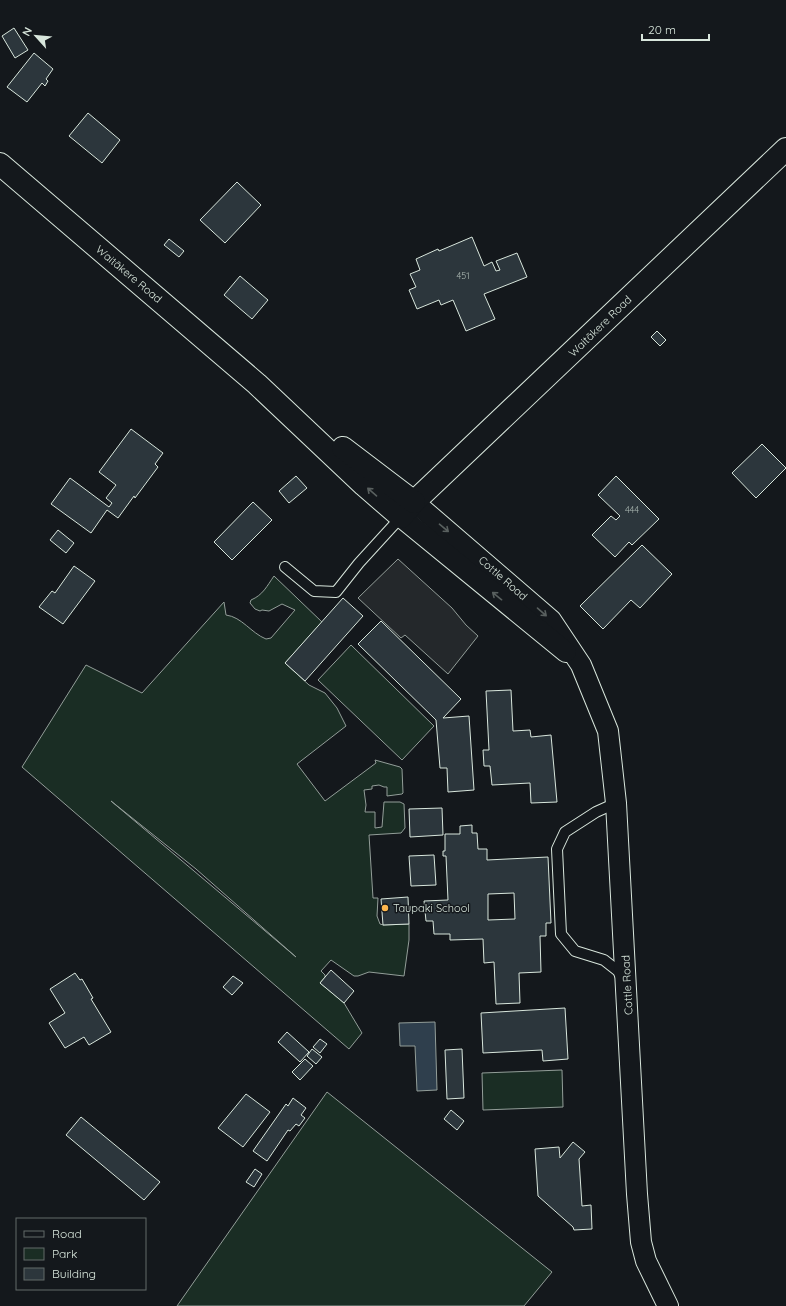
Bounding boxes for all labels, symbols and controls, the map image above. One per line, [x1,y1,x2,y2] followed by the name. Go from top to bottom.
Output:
[16,16,56,56] north arrow
[642,16,709,42] scale bar
[648,22,676,37] text: 20 m
[19,25,35,38] text: N
[93,242,165,306] street label: Waitākere Road
[456,270,470,281] house number: 451
[566,292,634,360] street label: Waitākere Road
[367,487,377,496] one-way arrow
[625,504,639,515] house number: 444
[438,523,449,532] one-way arrow
[476,553,530,603] street label: Cottle Road
[491,592,502,601] one-way arrow
[537,608,548,617] one-way arrow
[393,901,470,915] place label: Taupaki School
[380,903,390,913] marker: Taupaki School
[618,955,636,1015] street label: Cottle Road
[16,1218,146,1290] legend
[52,1226,82,1241] text: Road
[52,1246,77,1261] text: Park
[52,1266,96,1281] text: Building

